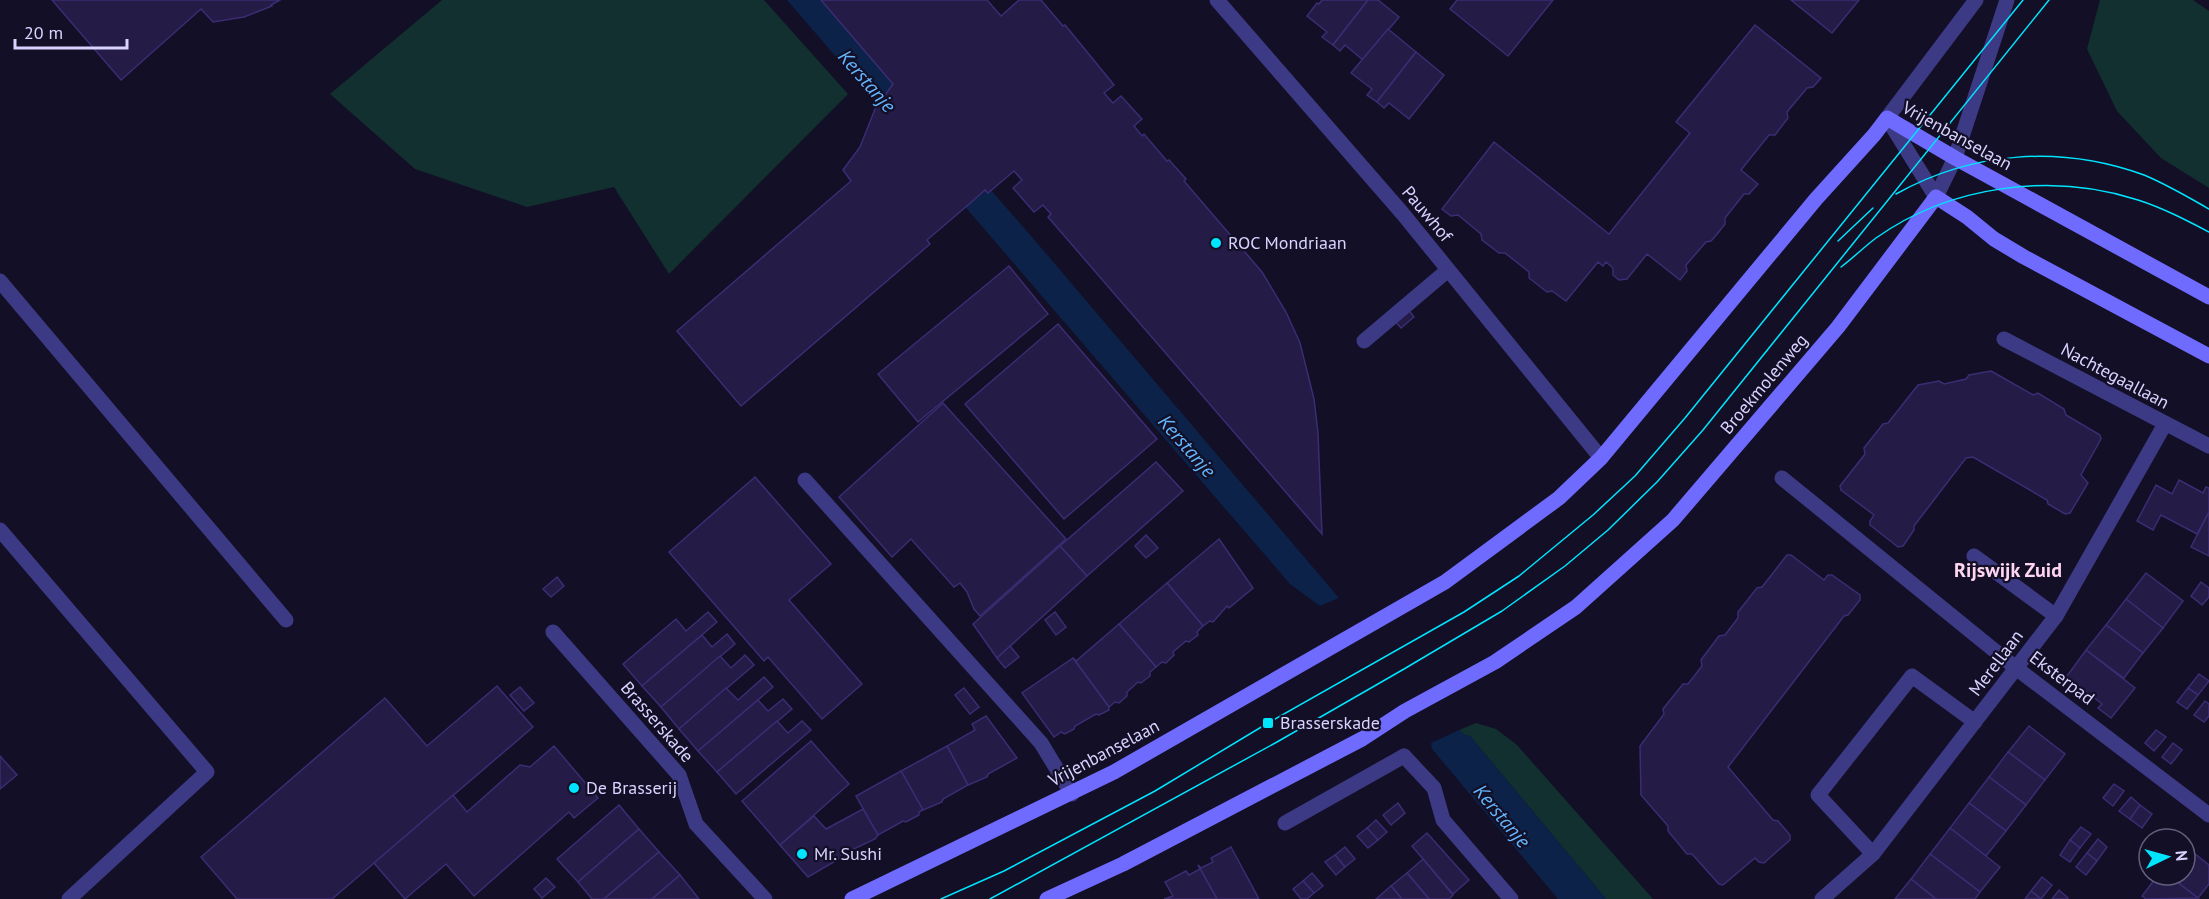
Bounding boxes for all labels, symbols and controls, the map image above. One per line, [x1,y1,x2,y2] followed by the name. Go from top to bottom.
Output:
[15,12,128,50] scale bar
[24,21,63,44] text: 20 m
[832,44,902,119] water label: Kerstanje
[1897,95,2016,175] street label: Vrijenbanselaan
[1397,181,1458,247] street label: Pauwhof
[1228,231,1347,254] place label: ROC Mondriaan
[1209,236,1223,250] marker: ROC Mondriaan
[1715,329,1812,439] street label: Broekmolenweg
[2057,337,2173,414] street label: Nachtegaallaan
[1152,409,1222,484] water label: Kerstanje
[1954,557,2062,583] district label: Rijswijk Zuid
[1963,625,2028,700] street label: Merellaan
[2025,646,2099,709] street label: Eksterpad
[616,676,699,767] street label: Brasserskade
[1280,711,1380,734] place label: Brasserskade
[1044,714,1163,792] street label: Vrijenbanselaan
[1261,716,1275,730] marker: Brasserskade
[586,776,677,799] place label: De Brasserij
[1468,779,1537,854] water label: Kerstanje
[567,781,581,795] marker: De Brasserij
[2137,827,2197,887] north arrow
[814,842,882,865] place label: Mr. Sushi
[795,847,809,861] marker: Mr. Sushi
[2172,850,2192,862] text: N

